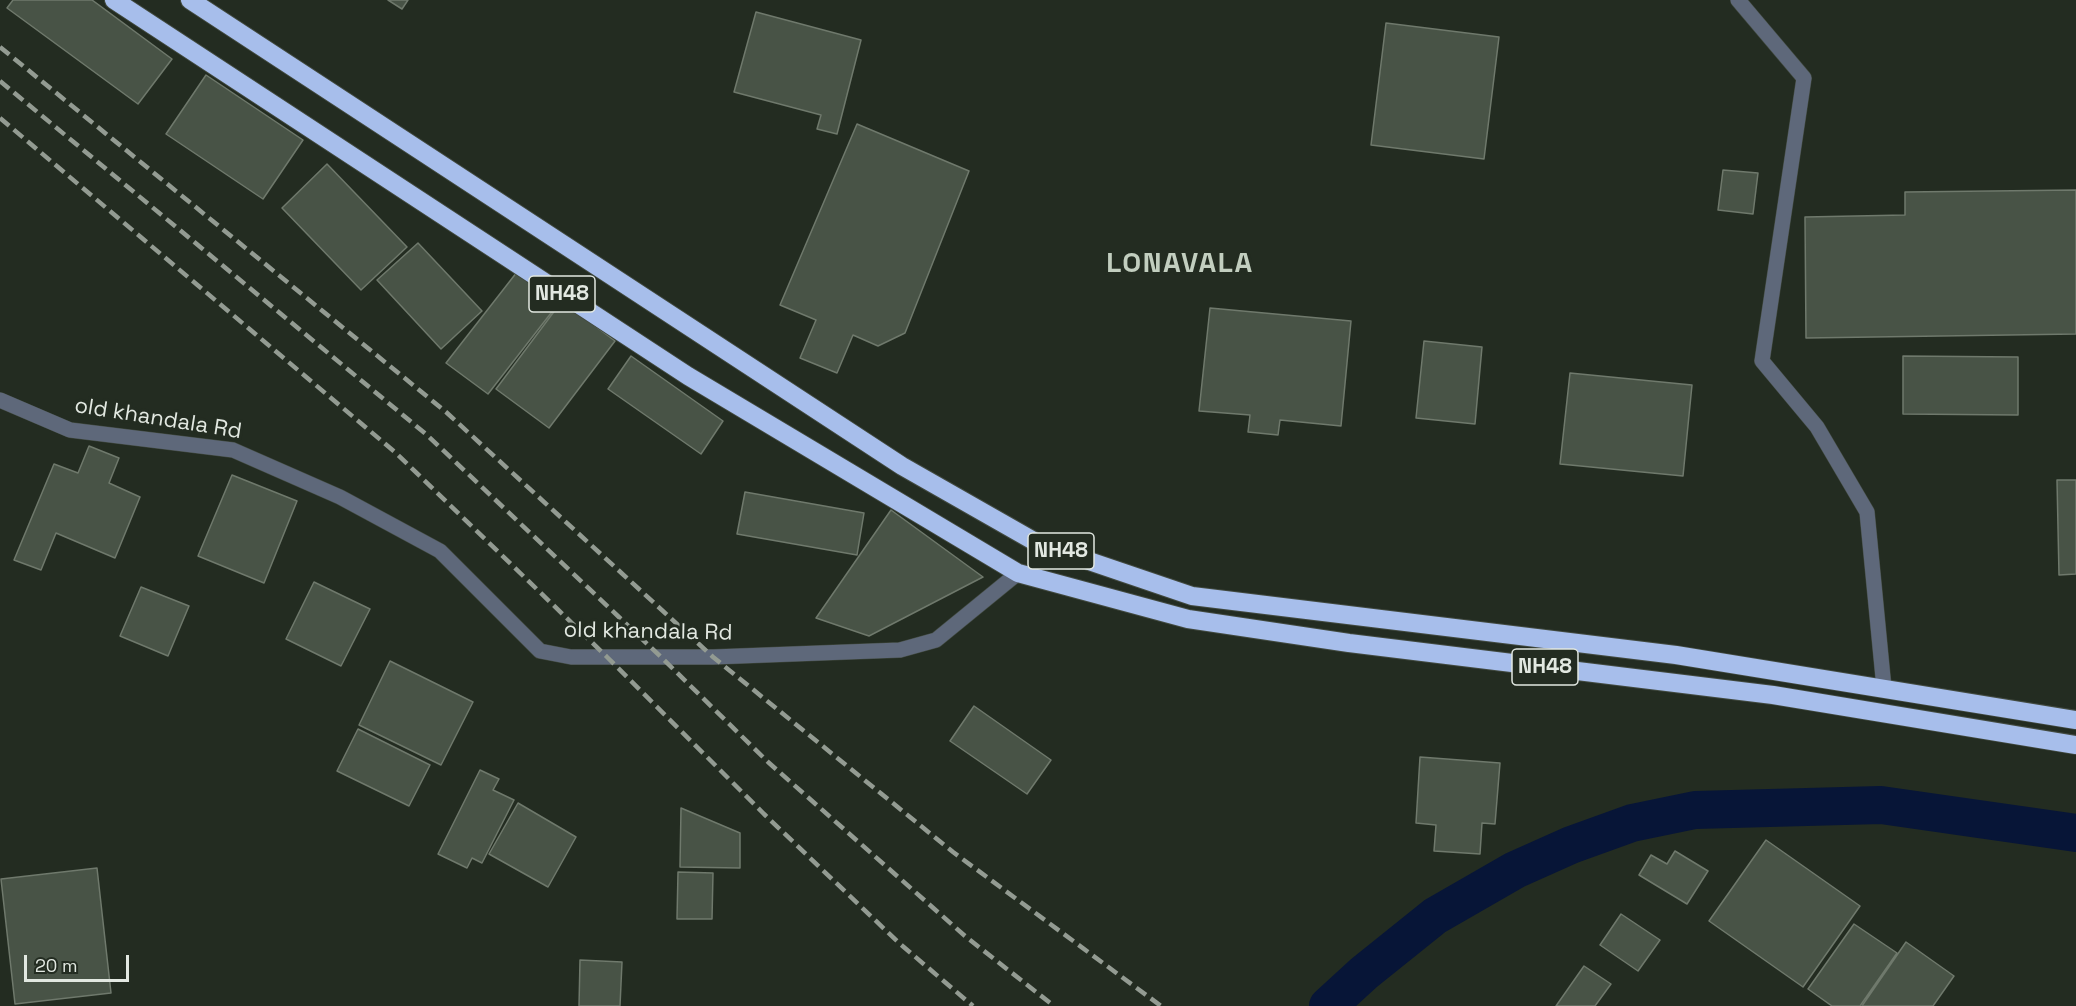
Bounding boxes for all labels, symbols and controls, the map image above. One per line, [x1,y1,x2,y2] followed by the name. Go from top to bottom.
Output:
[1106,247,1254,281] district label: LONAVALA
[529,276,595,312] road number: NH48
[73,393,243,445] street label: old khandala Rd
[1028,533,1094,569] road number: NH48
[563,617,733,647] street label: old khandala Rd
[1512,649,1578,685] road number: NH48
[27,943,132,981] scale bar
[35,954,78,977] text: 20 m

